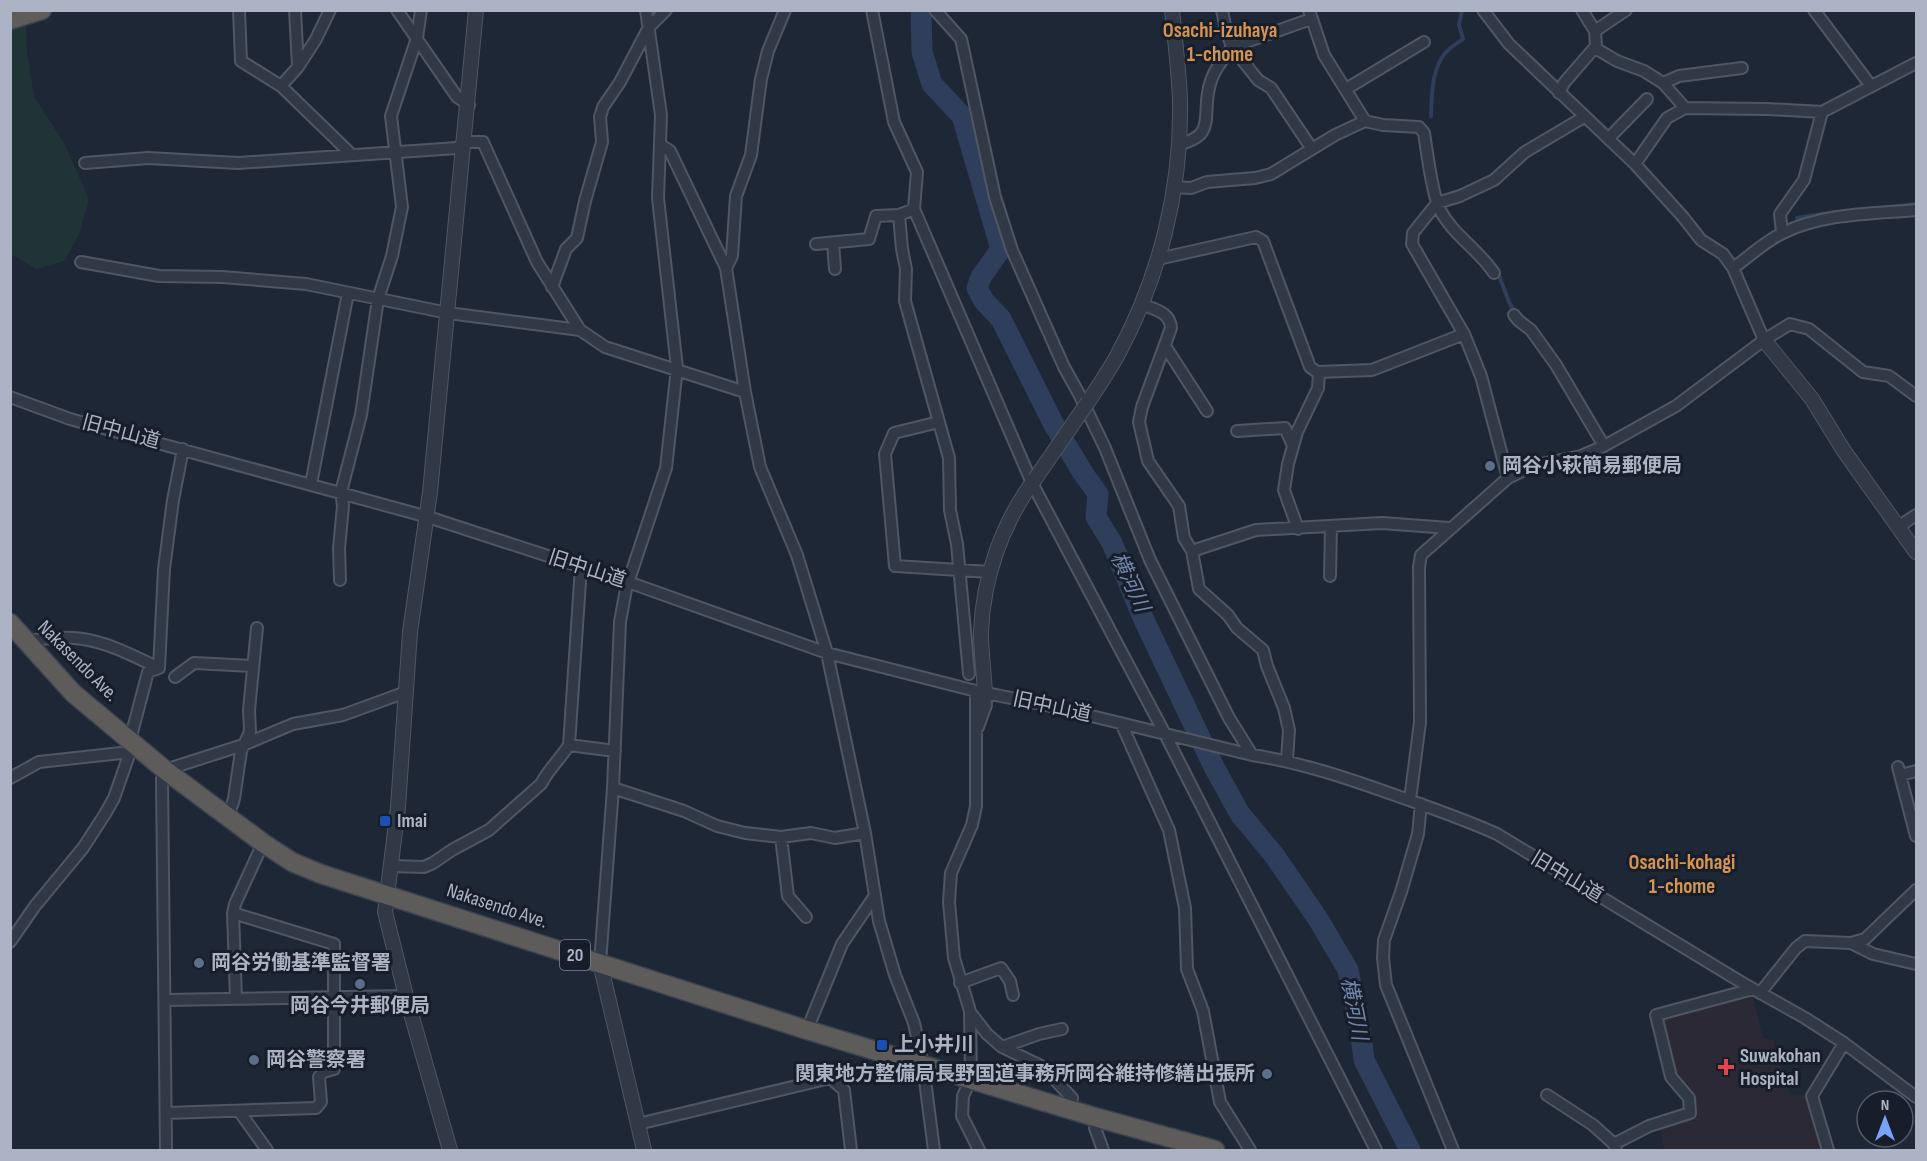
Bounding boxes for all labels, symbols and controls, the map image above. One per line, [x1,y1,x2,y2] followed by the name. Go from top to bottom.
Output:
[1163,18,1277,67] district label: Osachi-izuhaya 1-chome
[79,410,163,454] street label: 旧中山道
[1502,454,1682,478] place label: 岡谷小萩簡易郵便局
[1483,459,1497,473] marker: 岡谷小萩簡易郵便局
[545,545,629,593] street label: 旧中山道
[1105,548,1155,618] water label: 横河川
[33,616,123,706] street label: Nakasendo Ave.
[1010,687,1094,727] street label: 旧中山道
[397,809,427,833] place label: Imai
[378,814,392,828] marker: Imai
[1527,846,1607,908] street label: 旧中山道
[1629,850,1735,899] district label: Osachi-kohagi 1-chome
[444,878,550,934] street label: Nakasendo Ave.
[560,940,590,970] road number: 20
[211,951,391,975] place label: 岡谷労働基準監督署
[192,956,206,970] marker: 岡谷労働基準監督署
[1336,976,1373,1044] water label: 横河川
[353,977,367,991] marker: 岡谷今井郵便局
[290,994,430,1018] place label: 岡谷今井郵便局
[894,1033,974,1057] place label: 上小井川
[875,1038,889,1052] marker: 上小井川
[1740,1044,1821,1091] place label: Suwakohan Hospital
[266,1048,366,1072] place label: 岡谷警察署
[247,1053,261,1067] marker: 岡谷警察署
[1717,1058,1735,1076] marker: Suwakohan Hospital
[795,1062,1255,1086] place label: 関東地方整備局長野国道事務所岡谷維持修繕出張所
[1260,1067,1274,1081] marker: 関東地方整備局長野国道事務所岡谷維持修繕出張所
[1855,1089,1915,1149] north arrow
[1881,1096,1889,1115] text: N

